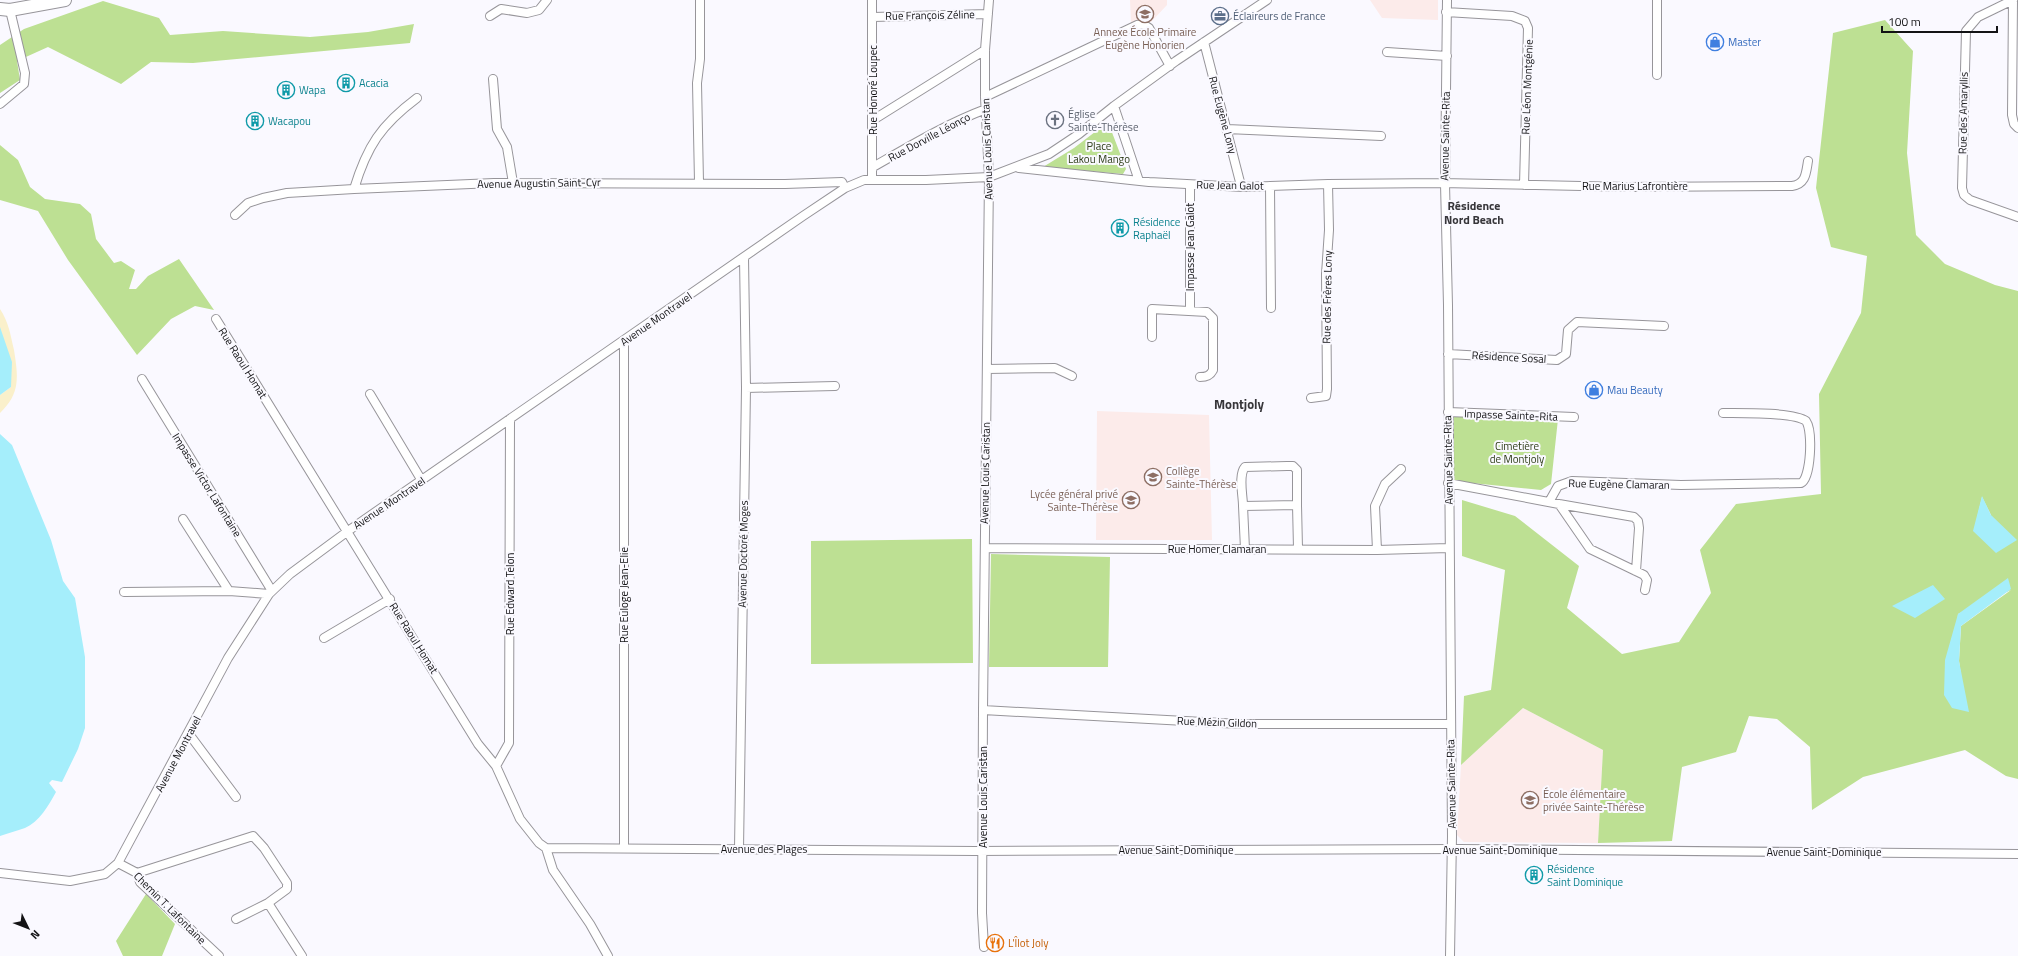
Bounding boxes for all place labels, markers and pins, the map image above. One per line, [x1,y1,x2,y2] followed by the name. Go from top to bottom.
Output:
[1135,4,1155,24] school or university icon: Annexe École Primaire Eugène Honorien
[1210,6,1230,26] office icon: Éclaireurs de France
[1233,8,1326,24] place label: Éclaireurs de France
[1094,24,1197,53] place label: Annexe École Primaire Eugène Honorien
[1705,32,1725,52] shop icon: Master
[1728,34,1761,50] place label: Master
[336,73,356,93] building icon: Acacia
[359,75,389,91] place label: Acacia
[276,80,296,100] building icon: Wapa
[299,82,326,98] place label: Wapa
[1068,106,1139,135] place label: Église Sainte-Thérèse
[1045,110,1065,130] church icon: Église Sainte-Thérèse
[245,111,265,131] building icon: Wacapou
[268,113,311,129] place label: Wacapou
[1133,214,1181,243] place label: Résidence Raphaël
[1110,218,1130,238] building icon: Résidence Raphaël
[1584,380,1604,400] shop icon: Mau Beauty
[1607,382,1664,398] place label: Mau Beauty
[1166,463,1237,492] place label: Collège Sainte-Thérèse
[1143,467,1163,487] school or university icon: Collège Sainte-Thérèse
[1030,486,1118,515] place label: Lycée général privé Sainte-Thérèse
[1121,490,1141,510] school or university icon: Lycée général privé Sainte-Thérèse
[1543,786,1645,815] place label: École élémentaire privée Sainte-Thérèse
[1520,790,1540,810] school or university icon: École élémentaire privée Sainte-Thérèse
[1547,861,1623,890] place label: Résidence Saint Dominique
[1524,865,1544,885] building icon: Résidence Saint Dominique
[985,933,1005,953] restaurant icon: L'Îlot Joly
[1008,935,1049,951] place label: L'Îlot Joly

